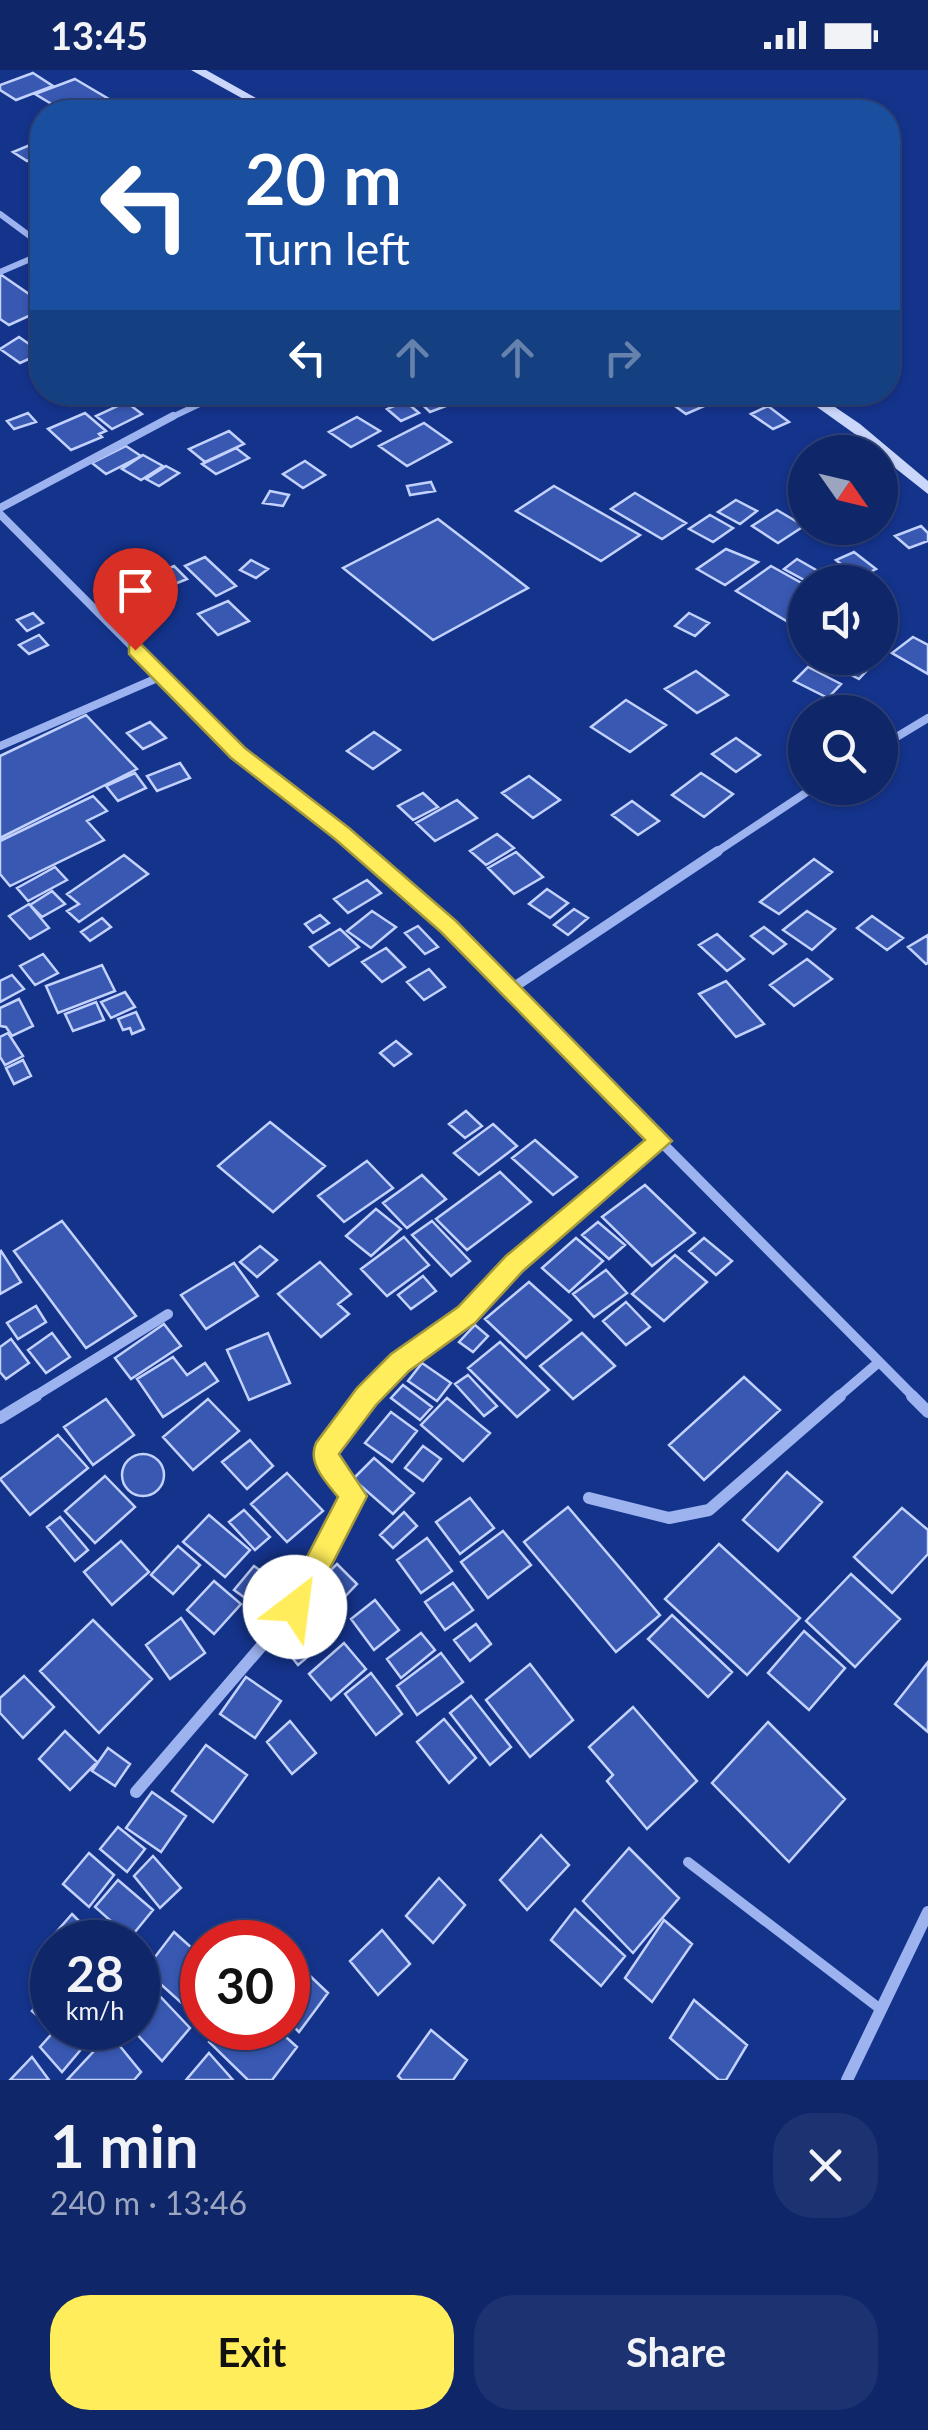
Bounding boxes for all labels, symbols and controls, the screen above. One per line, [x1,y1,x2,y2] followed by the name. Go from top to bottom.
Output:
[50,12,148,58] text: 13:45
[245,136,402,220] text: 20 m
[80,140,210,270] icon: left
[245,221,410,275] text: Turn left
[280,330,335,385] icon: left
[385,330,440,385] icon: ahead
[490,330,545,385] icon: ahead
[595,330,650,385] icon: right
[788,435,898,545] north arrow
[788,435,898,805] map controls
[93,548,178,651] pin
[108,563,163,618] icon: arrive
[788,565,898,675] button: sound
[788,695,898,805] button: search
[243,1555,347,1659] position arrow
[180,1920,310,2050] speed limit sign: 30
[66,1943,124,2003] text: 28
[66,1995,124,2025] text: km/h
[50,2109,199,2181] text: 1 min
[773,2113,878,2218] button: close
[50,2183,247,2222] text: 240 m · 13:46
[50,2295,454,2410] button: Exit
[474,2295,878,2410] button: Share

